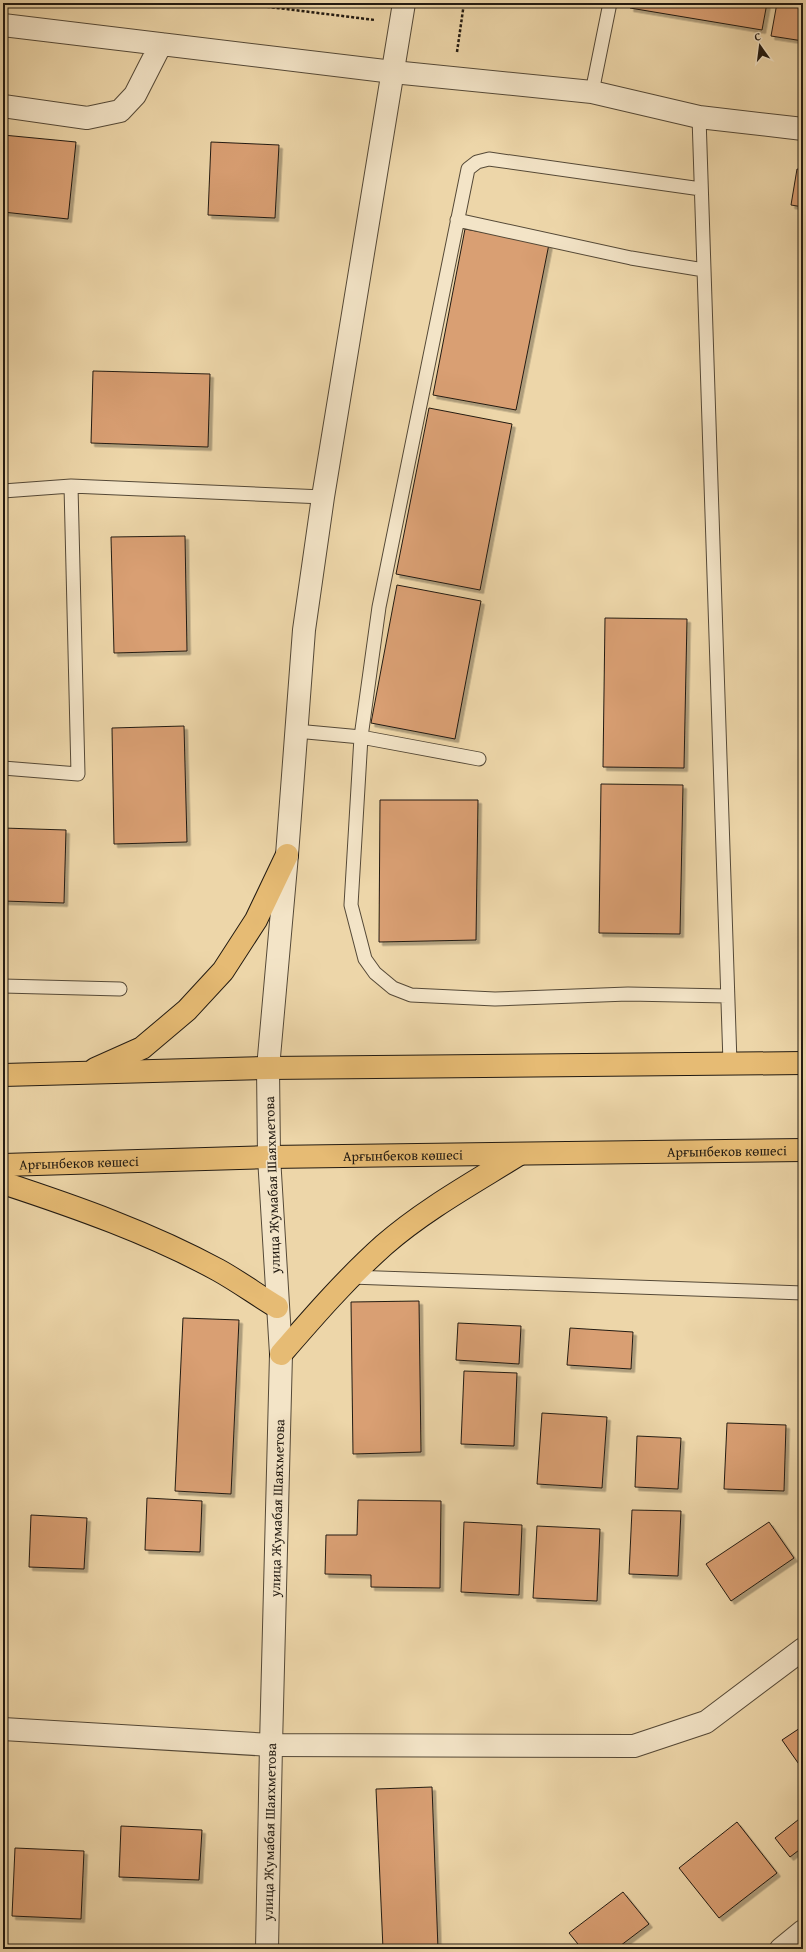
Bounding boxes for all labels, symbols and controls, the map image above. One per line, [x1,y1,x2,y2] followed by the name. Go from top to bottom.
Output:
[740,26,780,66] north arrow
[753,28,763,45] text: С
[259,1096,285,1275] street label: улица Жумабая Шаяхметова
[667,1140,787,1162] street label: Арғынбеков көшесі
[343,1144,463,1166] street label: Арғынбеков көшесі
[19,1151,139,1175] street label: Арғынбеков көшесі
[265,1419,289,1598] street label: улица Жумабая Шаяхметова
[258,1743,281,1922] street label: улица Жумабая Шаяхметова

